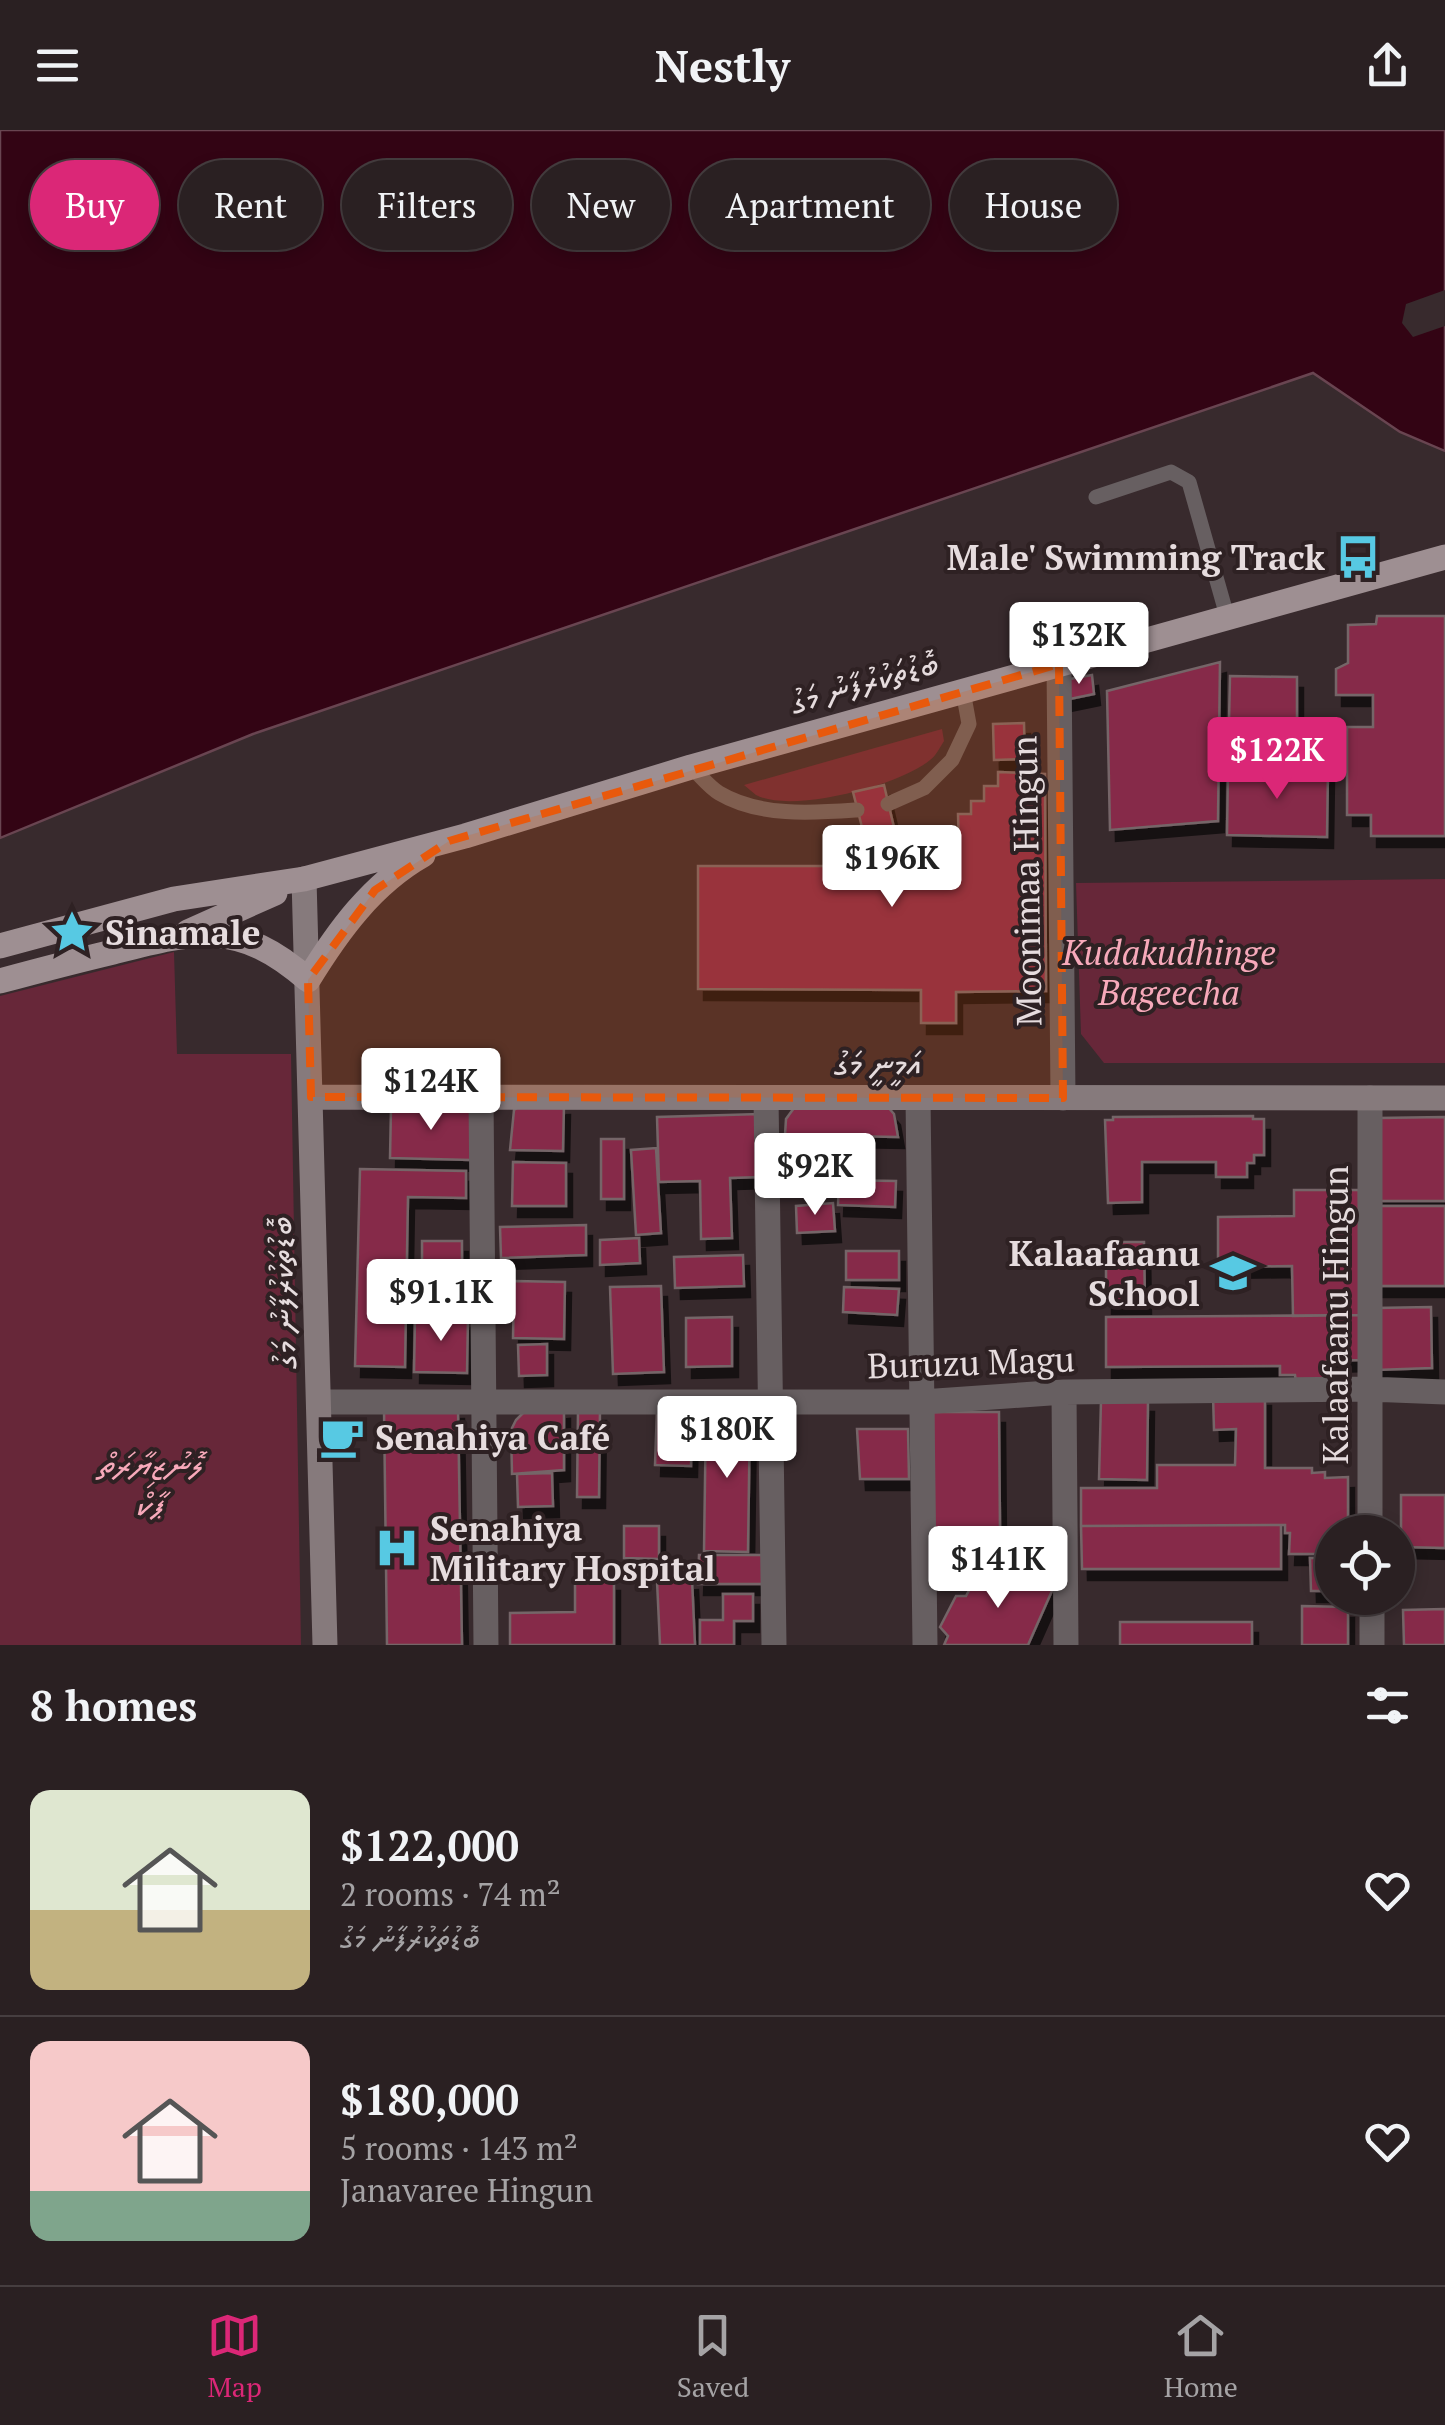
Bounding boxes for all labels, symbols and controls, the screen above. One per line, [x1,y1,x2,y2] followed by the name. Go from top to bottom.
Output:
[655,35,790,95] text: Nestly
[30,38,85,93] icon: menu
[1360,38,1415,93] icon: share
[30,160,159,250] chip: Buy
[179,160,322,250] chip: Rent
[342,160,512,250] chip: Filters
[532,160,670,250] chip: New
[690,160,930,250] chip: Apartment
[950,160,1117,250] chip: House
[1334,533,1382,581] bus stop icon: Male' Swimming Track
[947,534,1326,580] place label: Male' Swimming Track
[1009,602,1149,687] pin: $132K
[1031,613,1127,655] text: $132K
[783,639,944,725] street label: ބޮޑުތަކުރުފާނު މަގު
[1207,717,1347,802] pin: $122K
[1229,728,1325,770] text: $122K
[1000,735,1052,1027] street label: Moonimaa Hingun
[822,825,962,910] pin: $196K
[844,836,940,878] text: $196K
[48,908,96,956] place icon: Sinamale
[105,909,260,955] place label: Sinamale
[1061,929,1276,1015] park label: Kudakudhinge Bageecha
[833,1040,922,1087] street label: އަމީނީ މަގު
[361,1048,501,1133] pin: $124K
[383,1059,479,1101] text: $124K
[756,1133,874,1218] pin: $92K
[777,1144,853,1186] text: $92K
[1312,1165,1358,1464] street label: Kalaafaanu Hingun
[256,1216,308,1371] street label: ބޮޑުތަކުރުފާނު މަގު
[1009,1230,1200,1316] place label: Kalaafaanu School
[1209,1249,1257,1297] school or university icon: Kalaafaanu School
[360,1259,522,1344] pin: $91.1K
[389,1270,493,1312] text: $91.1K
[867,1335,1075,1389] street label: Buruzu Magu
[657,1396,797,1481] pin: $180K
[679,1407,775,1449] text: $180K
[318,1413,366,1461] cafe icon: Senahiya Café
[375,1414,610,1460] place label: Senahiya Café
[96,1441,208,1527] park label: ލޮނުޒިޔާރަތް ޕާކް
[430,1505,716,1591] place label: Senahiya Military Hospital
[1315,1515,1415,1615] map controls
[1315,1515,1415,1615] button: locate
[373,1524,421,1572] hospital icon: Senahiya Military Hospital
[928,1526,1068,1611] pin: $141K
[950,1537,1046,1579] text: $141K
[30,1677,197,1733] text: 8 homes
[1360,1678,1415,1733] icon: filters
[340,1817,519,1873] text: $122,000
[110,1830,230,1950] icon: home
[1360,1863,1415,1918] icon: heart
[340,1873,561,1915] text: 2 rooms · 74 m²
[340,1916,480,1958] text: ބޮޑުތަކުރުފާނު މަގު
[340,2071,519,2127] text: $180,000
[110,2081,230,2201] icon: home
[1360,2114,1415,2169] icon: heart
[340,2127,578,2169] text: 5 rooms · 143 m²
[340,2169,593,2211] text: Janavaree Hingun
[207,2308,262,2405] tab: Map
[677,2308,749,2405] tab: Saved
[1164,2308,1238,2405] tab: Home

